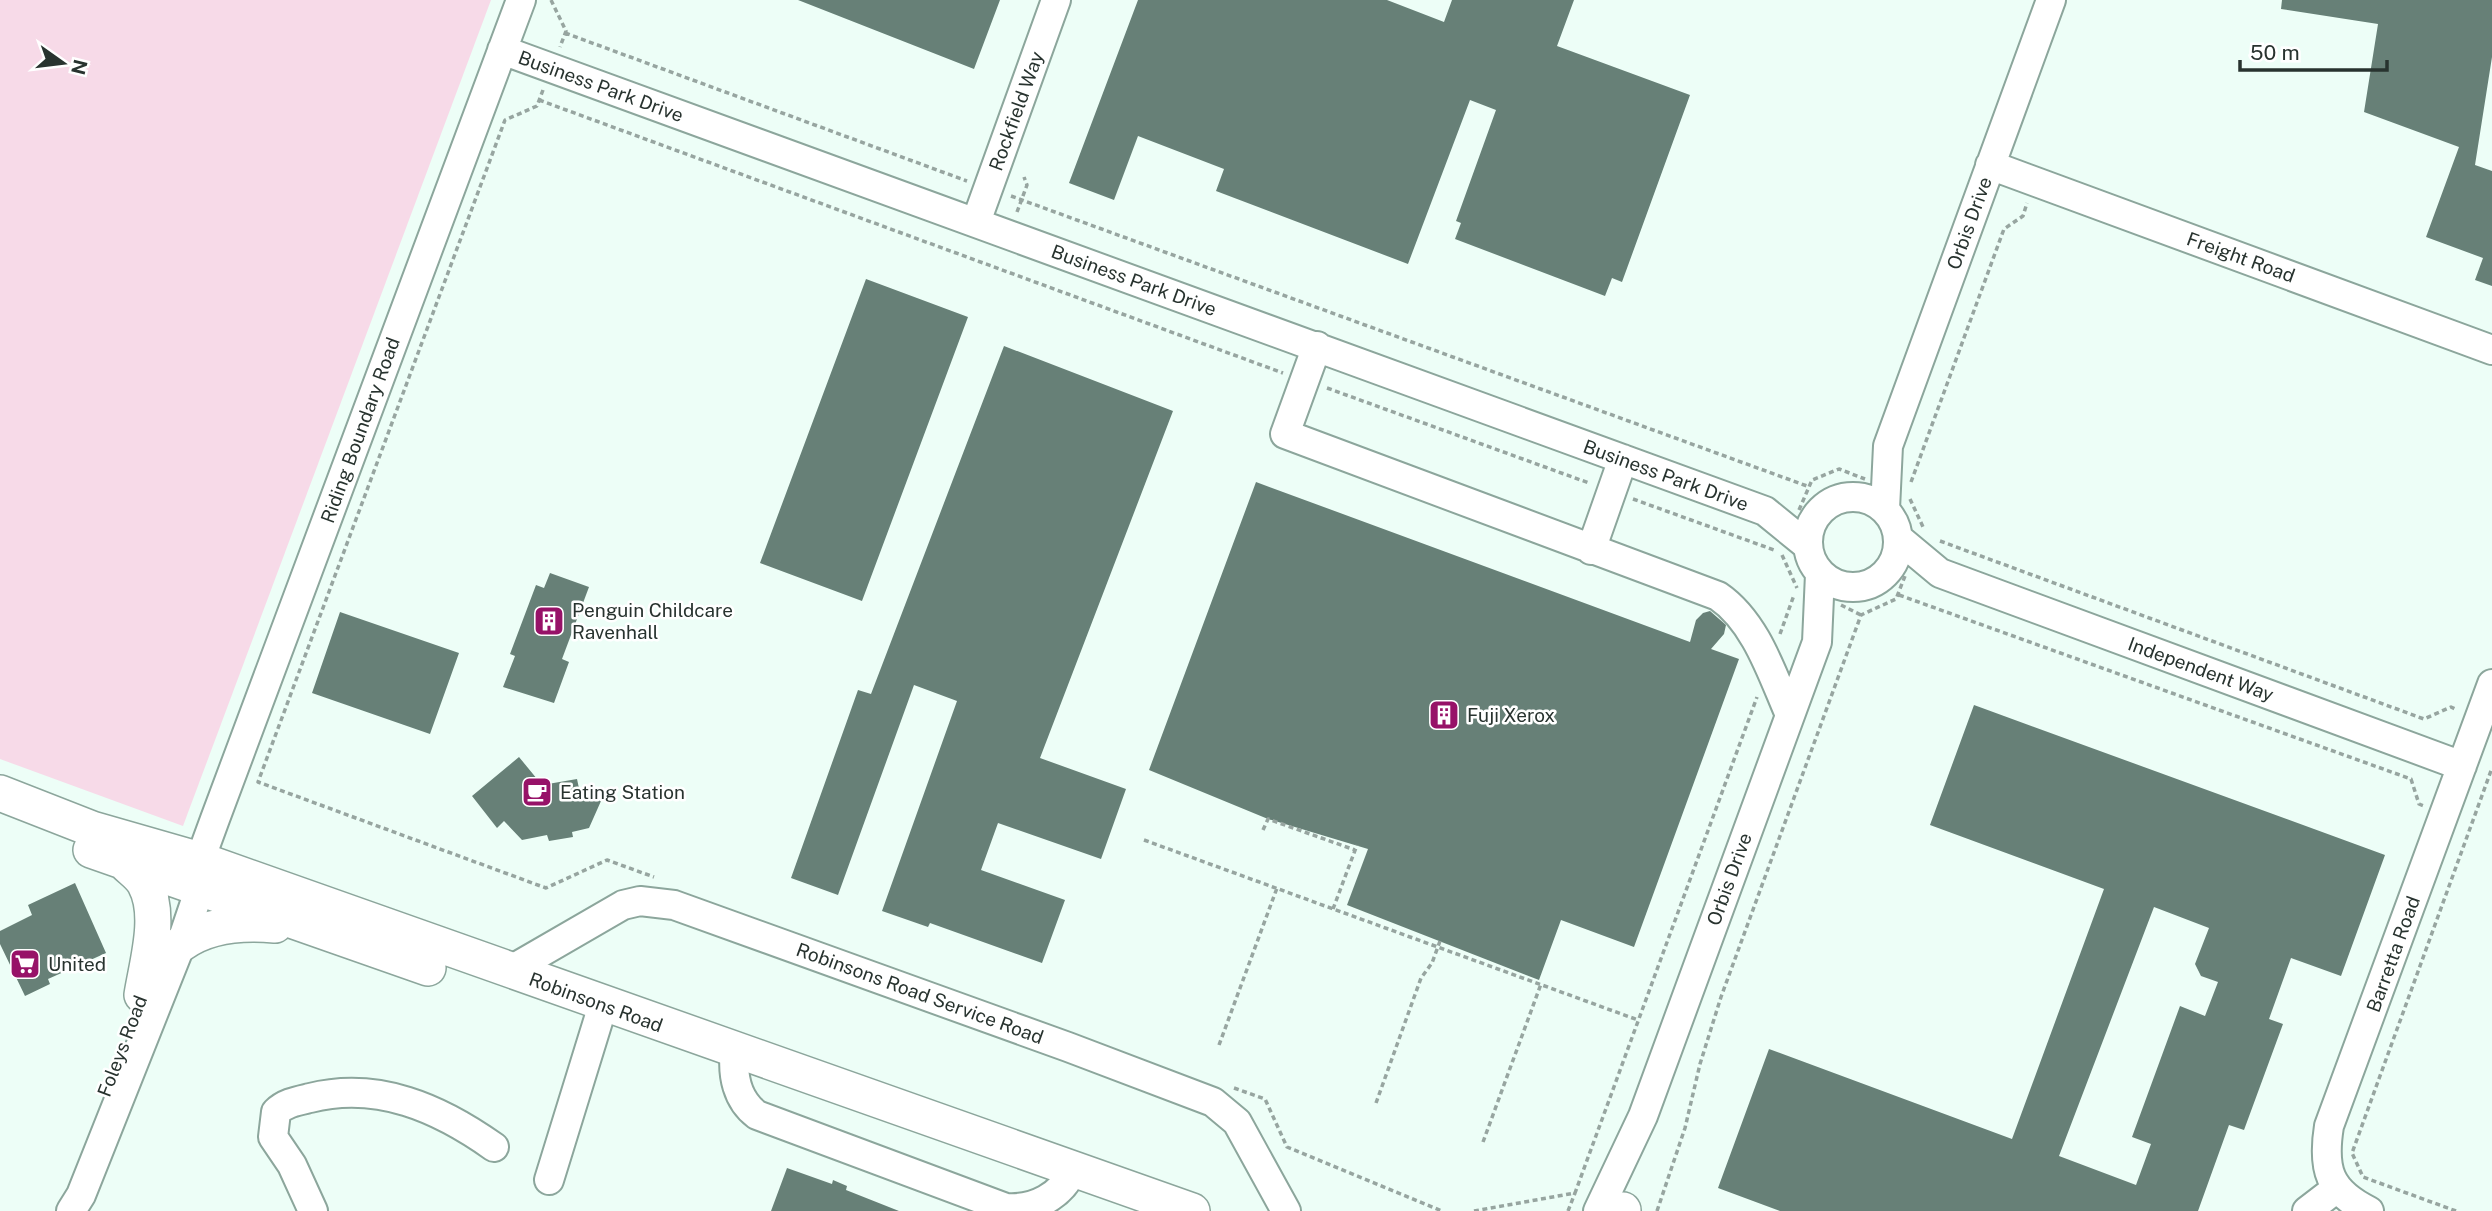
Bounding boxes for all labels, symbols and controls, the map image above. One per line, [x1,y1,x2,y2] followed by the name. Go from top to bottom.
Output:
[28,28,98,98] north arrow
[2240,28,2387,72] scale bar
[2250,40,2300,65] text: 50 m
[515,46,687,126] street label: Business Park Drive
[984,48,1048,174] street label: Rockfield Way
[67,57,92,77] text: N
[1942,174,1996,272] street label: Orbis Drive
[2184,227,2298,287] street label: Freight Road
[1048,240,1220,320] street label: Business Park Drive
[316,334,404,526] street label: Riding Boundary Road
[1580,435,1752,515] street label: Business Park Drive
[572,599,733,643] place label: Penguin Childcare Ravenhall
[532,604,566,638] building icon: Penguin Childcare Ravenhall
[2125,632,2277,706] street label: Independent Way
[1427,698,1461,732] building icon: Fuji Xerox
[1467,704,1555,726] place label: Fuji Xerox
[520,775,554,809] cafe icon: Eating Station
[560,781,685,803] place label: Eating Station
[1702,830,1756,928] street label: Orbis Drive
[2362,893,2424,1015] street label: Barretta Road
[793,938,1047,1048] street label: Robinsons Road Service Road
[8,947,42,981] supermarket icon: United
[48,953,106,975] place label: United
[526,968,666,1036] street label: Robinsons Road
[93,992,151,1100] street label: Foleys Road

